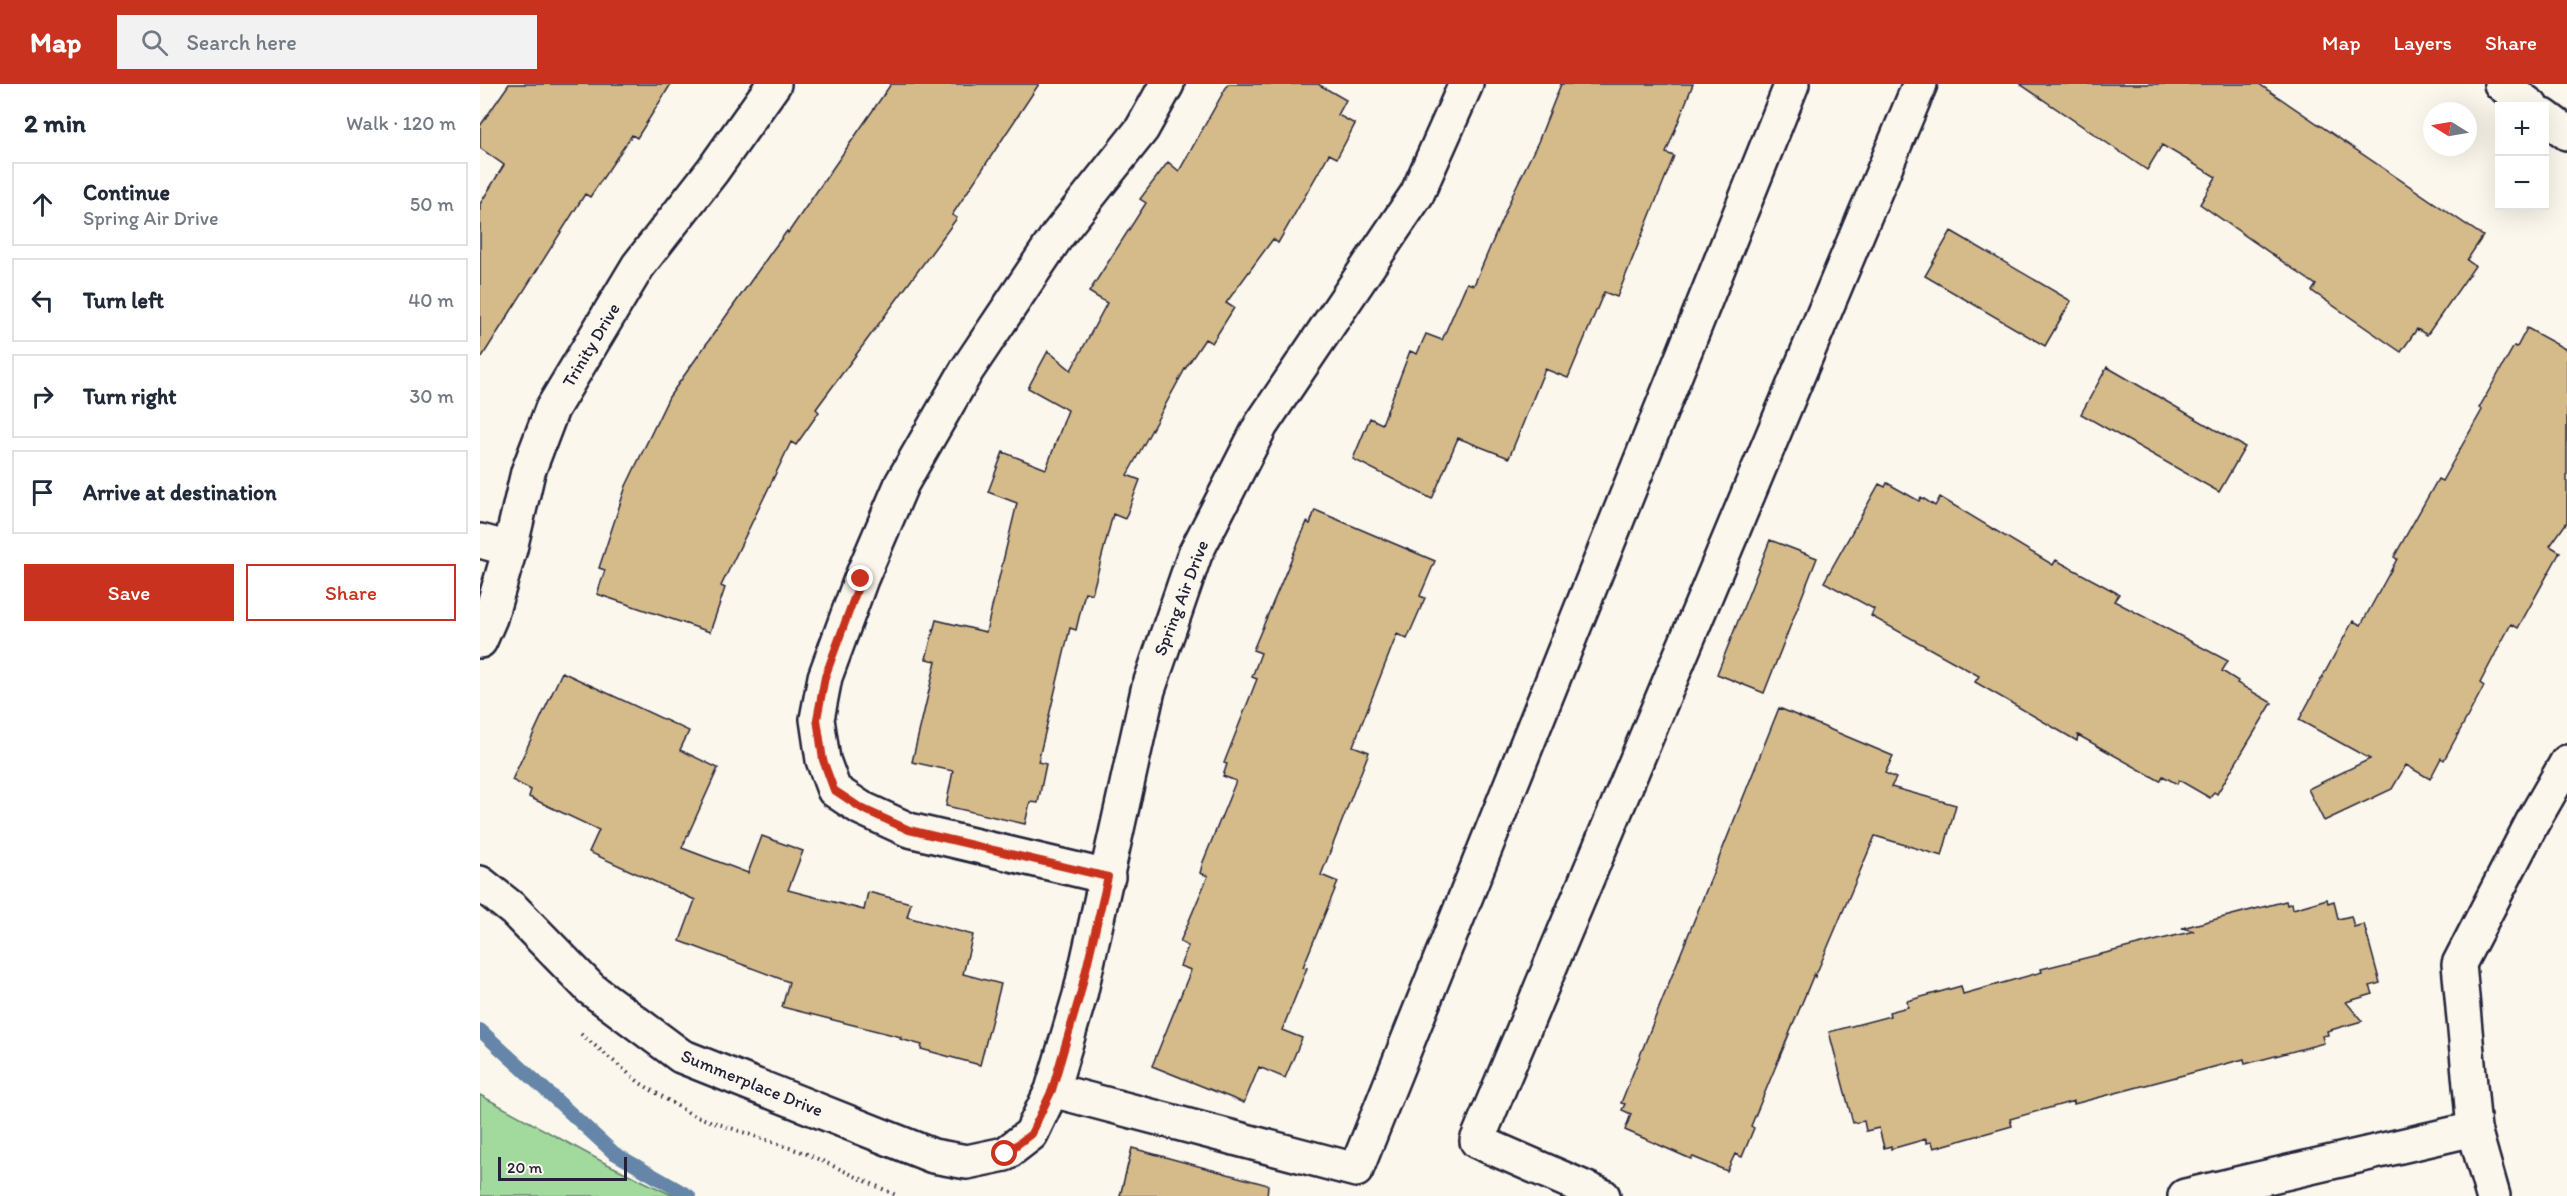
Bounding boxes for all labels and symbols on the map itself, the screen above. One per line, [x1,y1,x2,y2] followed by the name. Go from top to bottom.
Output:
[2423,102,2477,156] north arrow
[557,299,625,391] street label: Trinity Drive
[1149,537,1213,659] street label: Spring Air Drive
[847,565,873,591] route end
[678,1044,826,1122] street label: Summerplace Drive
[991,1140,1017,1166] route start
[498,1154,627,1182] scale bar

